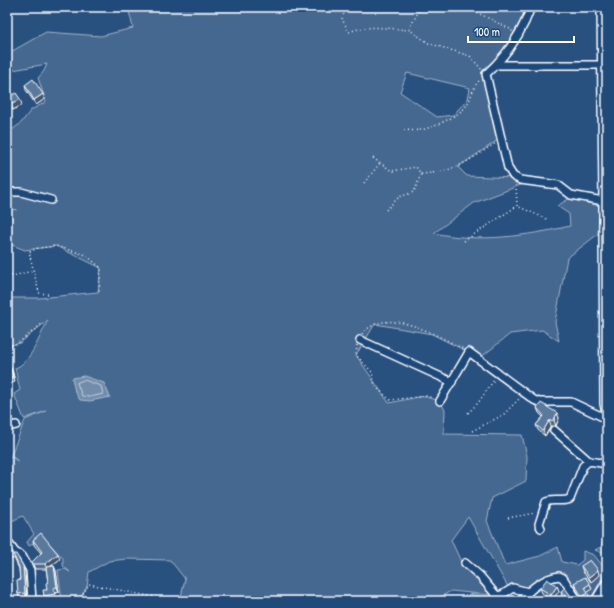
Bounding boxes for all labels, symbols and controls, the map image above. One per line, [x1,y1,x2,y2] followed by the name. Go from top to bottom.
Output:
[468,18,574,44] scale bar
[474,23,500,40] text: 100 m

